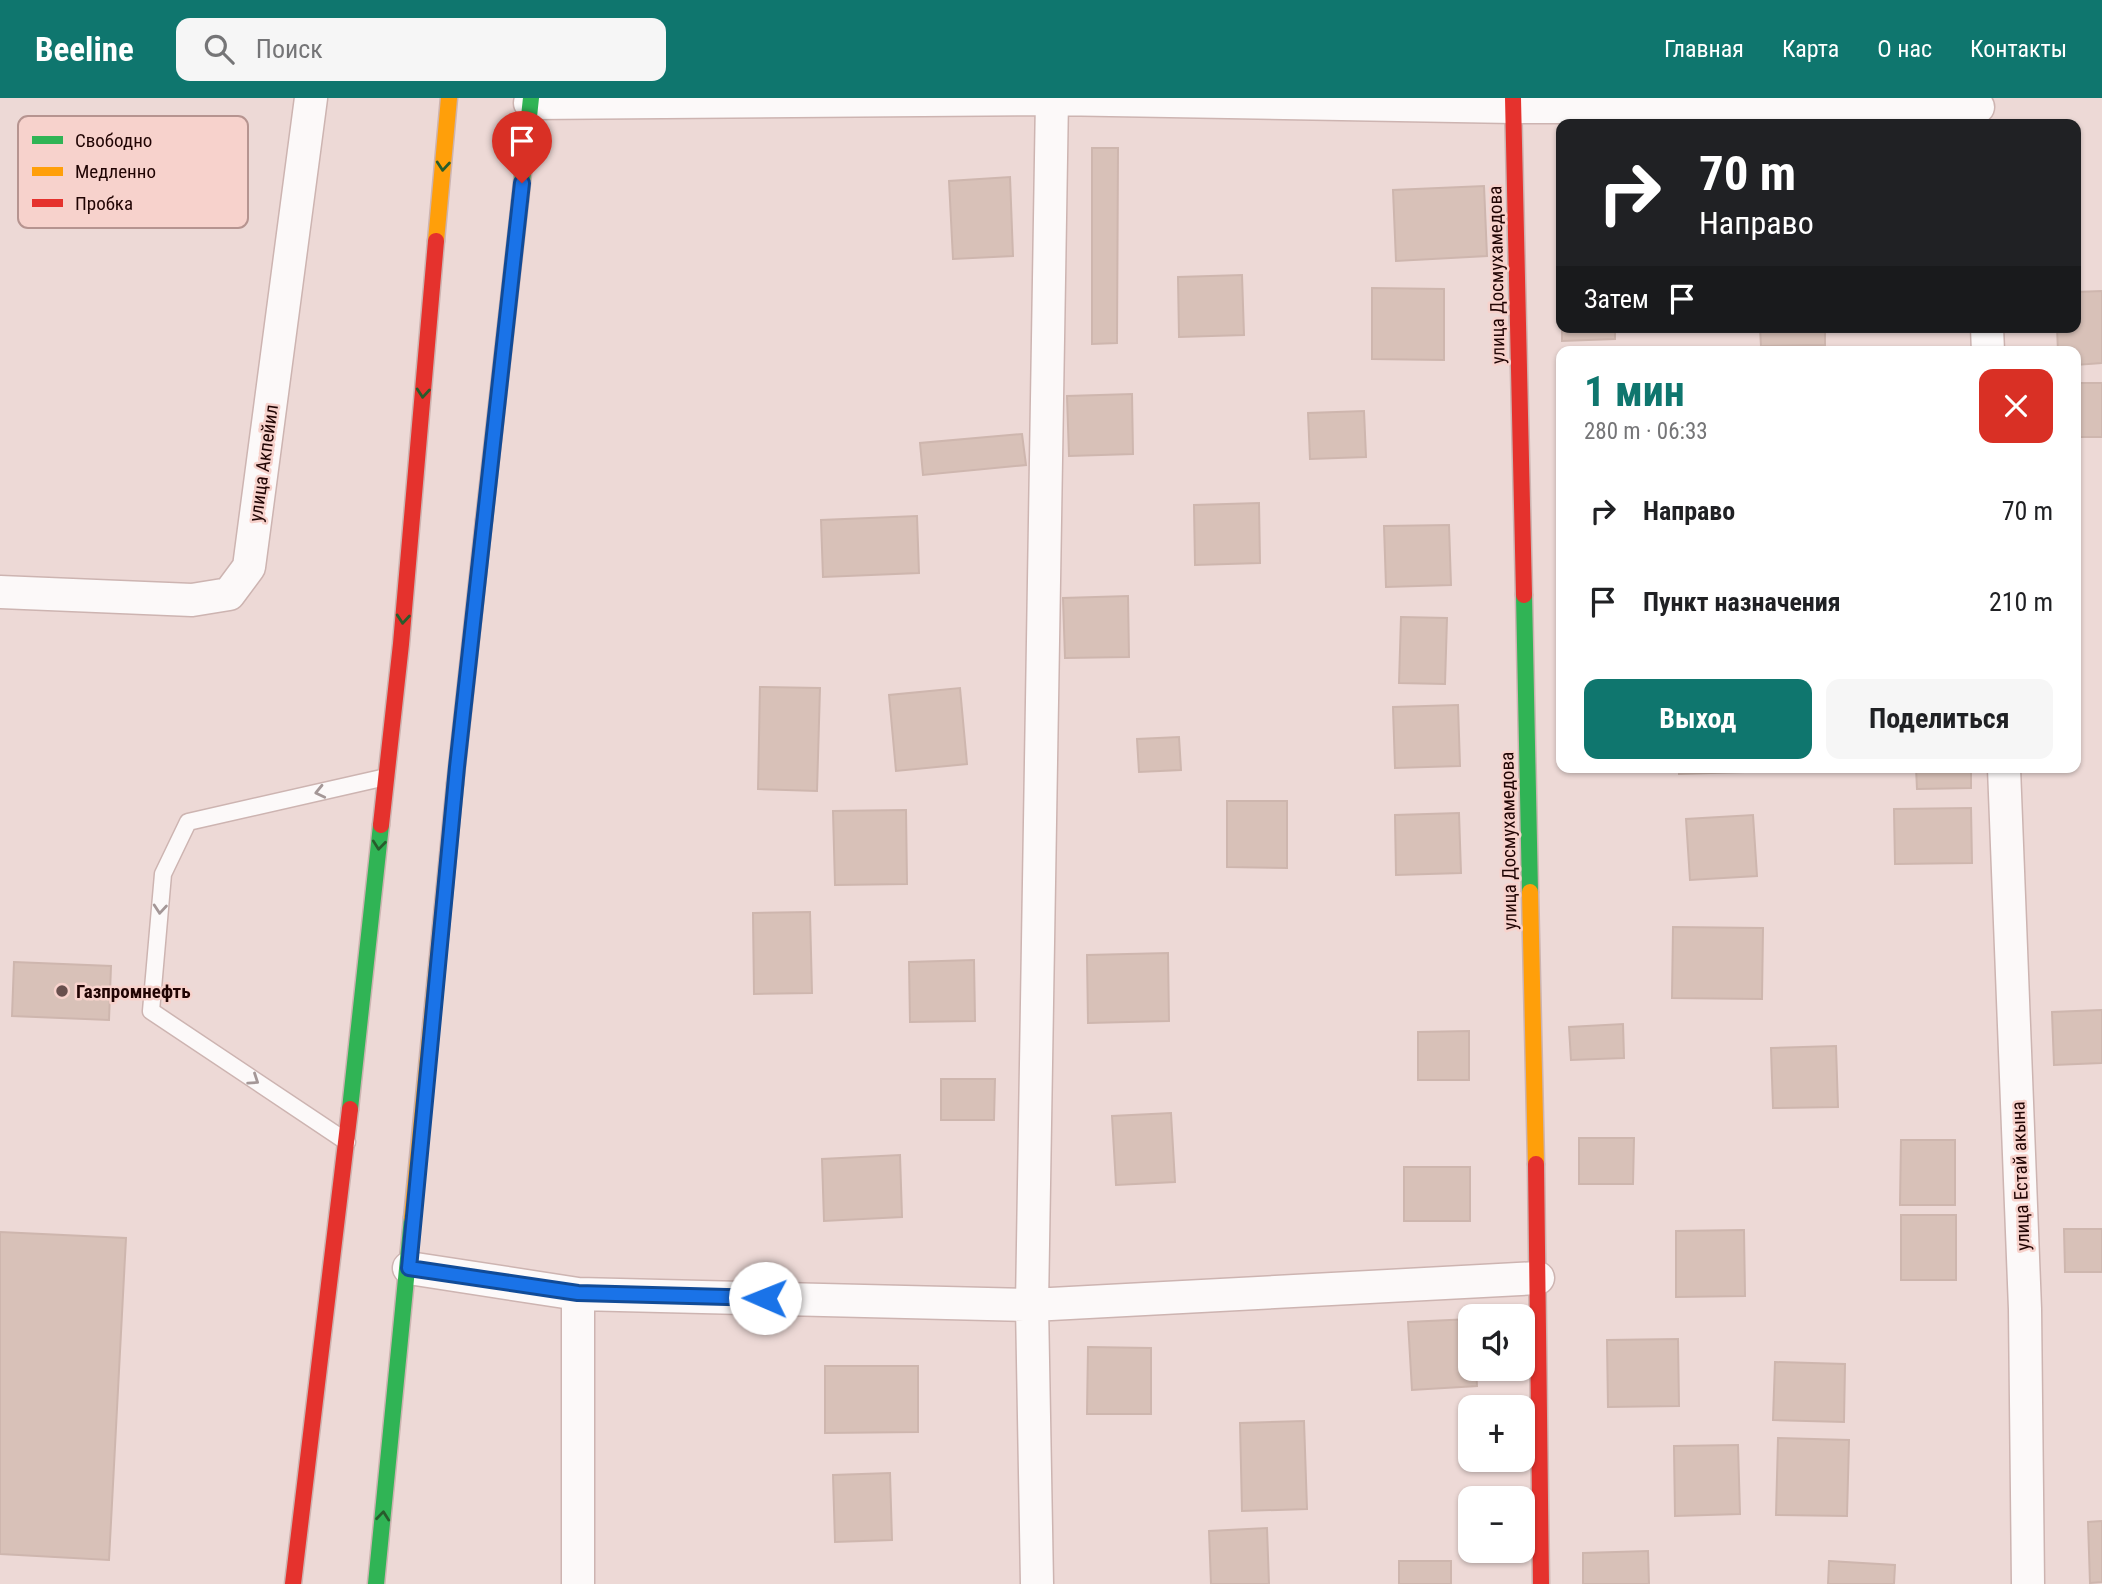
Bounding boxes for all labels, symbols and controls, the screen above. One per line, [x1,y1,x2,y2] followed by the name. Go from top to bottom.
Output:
[176,18,666,81] search box
[35,30,134,69] text: Beeline
[200,30,238,68] icon: search
[256,34,323,64] text: Поиск
[1664,35,1744,63] text: Главная
[1782,35,1839,63] text: Карта
[1877,35,1932,63] text: О нас
[1970,35,2067,63] text: Контакты
[492,111,552,183] pin
[18,116,248,228] legend
[503,122,541,160] icon: arrive
[75,129,152,152] text: Свободно
[1699,145,1796,202] text: 70 m
[1584,147,1675,238] icon: right
[75,160,156,183] text: Медленно
[436,161,451,172] one-way arrow
[1483,186,1510,364] street label: улица Досмухамедова
[75,192,133,215] text: Пробка
[1699,204,1814,242] text: Направо
[1663,280,1701,318] icon: arrive
[1584,284,1649,314] text: Затем
[1584,367,1685,416] text: 1 мин
[1979,369,2053,443] button: close
[416,387,431,398] one-way arrow
[244,403,283,523] street label: улица Акпейил
[1584,418,1708,445] text: 280 m · 06:33
[1584,492,1622,530] icon: right
[1643,496,1735,526] text: Направо
[2002,496,2053,526] text: 70 m
[1584,583,1622,621] icon: arrive
[1643,587,1841,617] text: Пункт назначения
[1989,587,2053,617] text: 210 m
[396,614,411,625] one-way arrow
[1584,679,1812,759] button: Выход
[1826,679,2053,759] button: Поделиться
[1495,752,1522,930] street label: улица Досмухамедова
[314,784,326,799] one-way arrow
[372,840,387,851] one-way arrow
[153,903,168,914] one-way arrow
[76,980,191,1003] place label: Газпромнефть
[54,983,70,999] marker: Газпромнефть
[246,1072,259,1085] one-way arrow
[2006,1101,2035,1251] street label: улица Естай акына
[728,1261,802,1335] position arrow
[1458,1304,1535,1563] map controls
[1458,1304,1535,1381] button: sound
[1458,1395,1535,1472] button: +
[1458,1486,1535,1563] button: −
[375,1510,390,1521] one-way arrow

